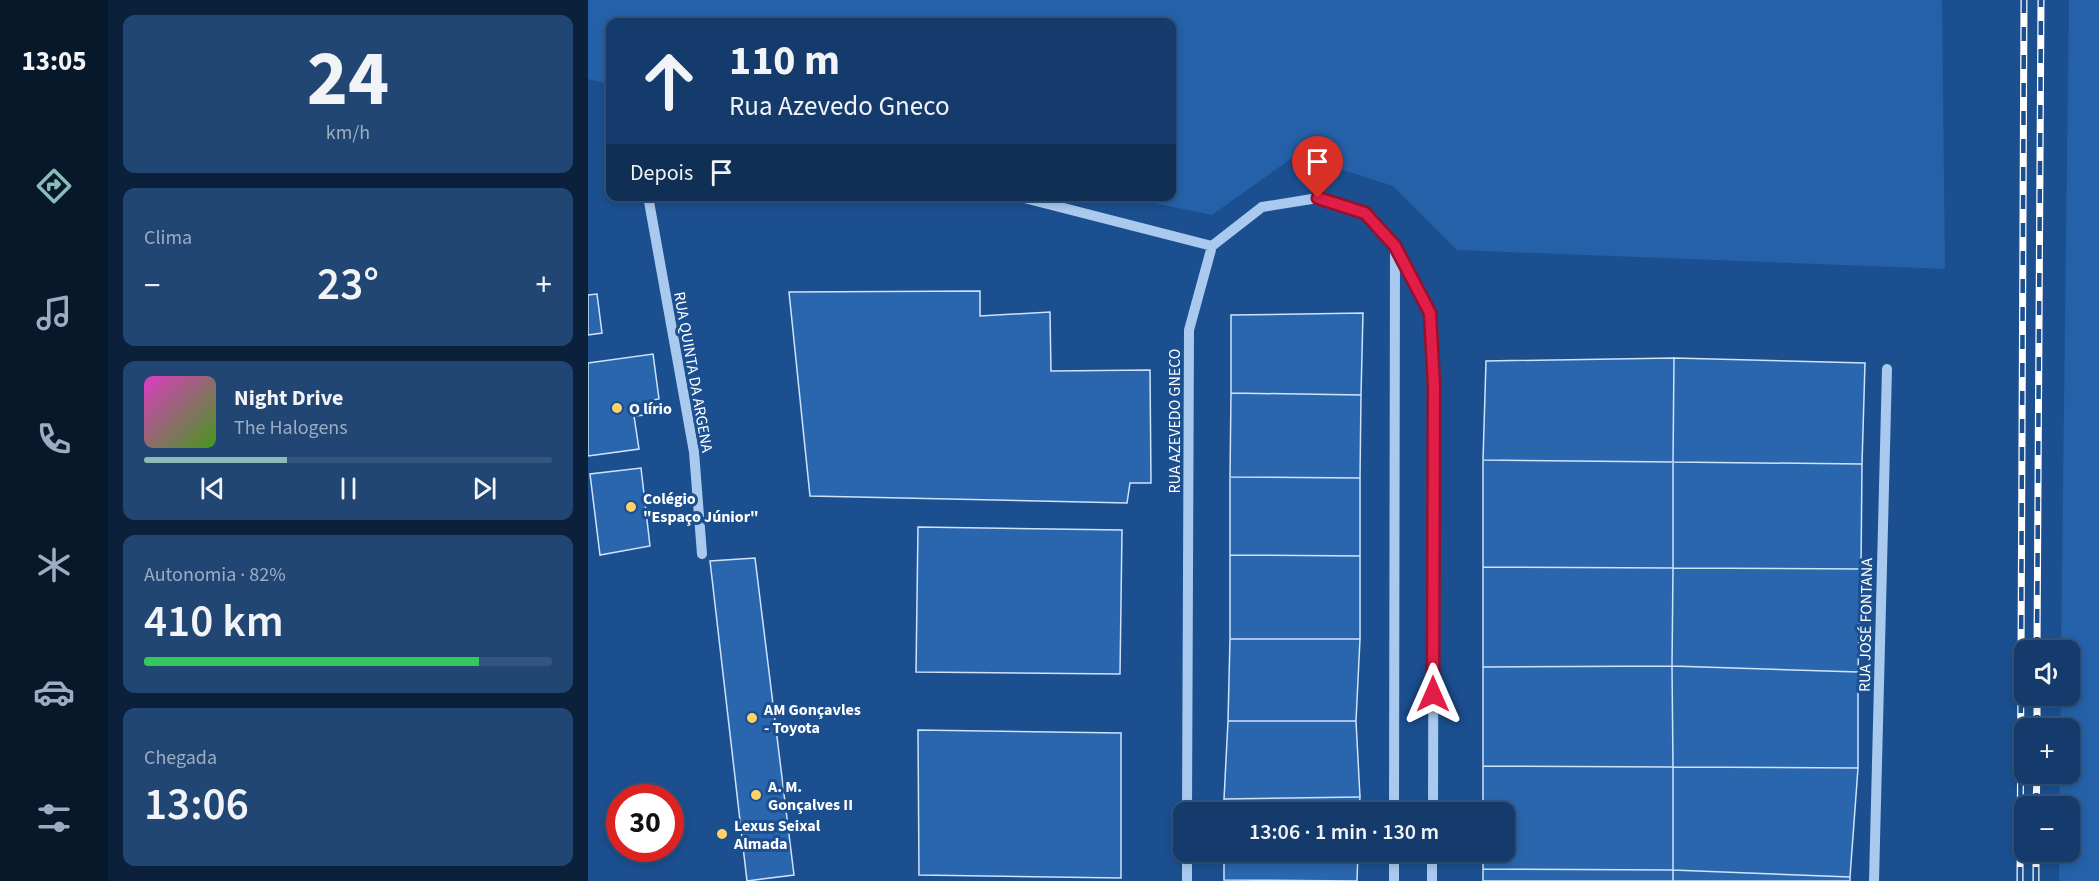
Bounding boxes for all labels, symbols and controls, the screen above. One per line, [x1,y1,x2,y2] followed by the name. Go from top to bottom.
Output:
[307,24,389,135] text: 24
[729,31,840,91] text: 110 m
[21,42,87,81] text: 13:05
[630,42,708,120] icon: ahead
[729,87,950,126] text: Rua Azevedo Gneco
[326,119,370,147] text: km/h
[1292,136,1343,198] pin
[1301,145,1334,178] icon: arrive
[705,156,738,189] icon: arrive
[630,157,693,189] text: Depois
[33,165,75,207] icon: directions
[144,224,192,252] text: Clima
[317,253,379,317] text: 23°
[144,262,160,309] text: −
[536,262,552,309] text: +
[668,290,718,455] street label: RUA QUINTA DA ARGENA
[33,292,75,334] icon: music
[1164,349,1186,493] street label: RUA AZEVEDO GNECO
[234,382,343,414] text: Night Drive
[629,398,672,420] place label: O lírio
[610,401,624,415] marker: O lírio
[234,414,348,442] text: The Halogens
[33,418,75,460] icon: phone
[196,472,229,505] icon: previous
[332,472,365,505] icon: pause
[468,472,501,505] icon: next
[643,488,759,528] place label: Colégio "Espaço Júnior"
[624,500,638,514] marker: Colégio "Espaço Júnior"
[33,544,75,586] icon: climate
[1854,558,1878,692] street label: RUA JOSÉ FONTANA
[144,561,286,589] text: Autonomia · 82%
[144,590,284,654] text: 410 km
[2014,640,2080,862] map controls
[2014,640,2080,706] button: sound
[1401,662,1465,726] position arrow
[33,671,75,713] icon: car
[763,699,861,739] place label: AM Gonçavles - Toyota
[745,711,759,725] marker: AM Gonçavles - Toyota
[2014,718,2080,784] button: +
[144,744,217,772] text: Chegada
[144,773,249,837] text: 13:06
[767,776,853,816] place label: A. M. Gonçalves II
[606,784,684,862] speed limit sign: 30
[749,788,763,802] marker: A. M. Gonçalves II
[2014,796,2080,862] button: −
[33,797,75,839] icon: filters
[733,815,821,855] place label: Lexus Seixal Almada
[1249,816,1439,848] text: 13:06 · 1 min · 130 m
[715,827,729,841] marker: Lexus Seixal Almada

